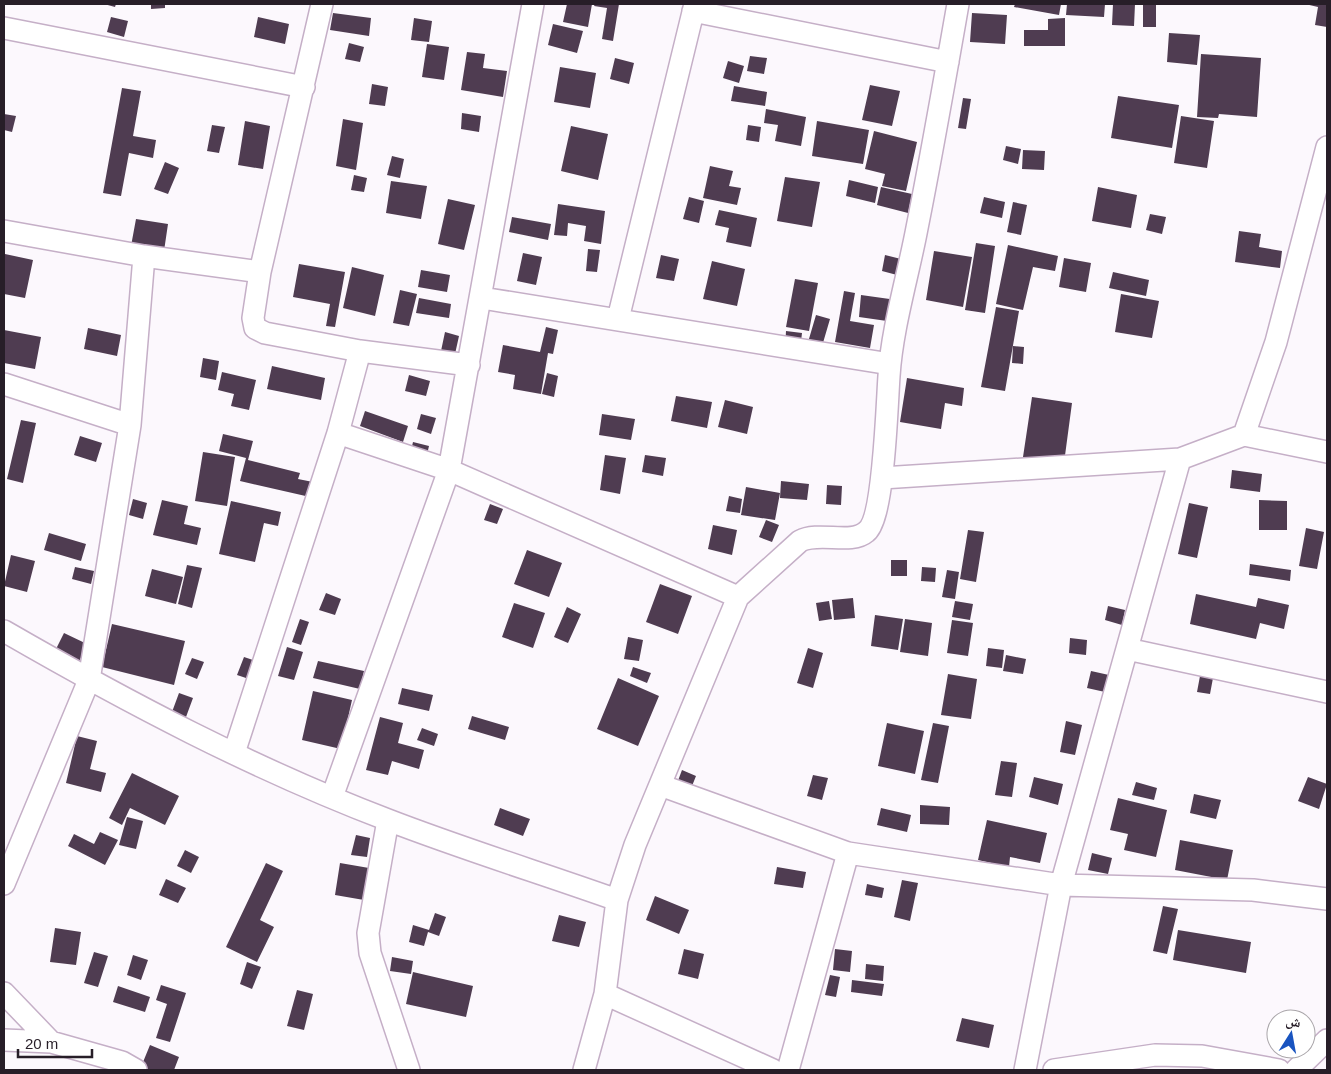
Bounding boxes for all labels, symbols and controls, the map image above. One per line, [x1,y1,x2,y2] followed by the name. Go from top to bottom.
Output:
[1266,1009,1316,1059] north arrow
[1284,1012,1302,1032] text: ش
[18,1026,91,1058] scale bar
[25,1035,58,1052] text: 20 m

